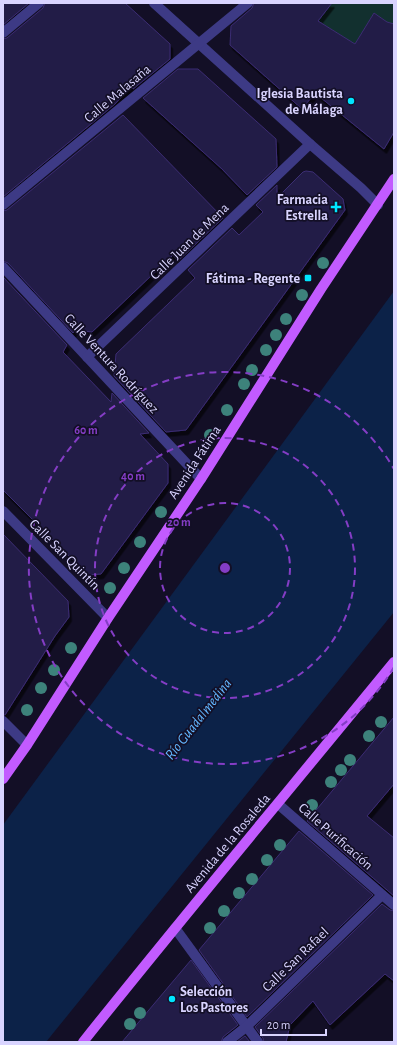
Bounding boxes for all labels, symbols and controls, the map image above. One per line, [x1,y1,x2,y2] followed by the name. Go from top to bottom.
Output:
[82,62,154,125] street label: Calle Malasaña
[257,87,343,117] place label: Iglesia Bautista de Málaga
[346,96,356,106] marker: Iglesia Bautista de Málaga
[277,193,328,223] place label: Farmacia Estrella
[148,200,232,283] street label: Calle Juan de Mena
[331,202,341,212] marker: Farmacia Estrella
[206,272,300,286] place label: Fátima - Regente
[303,273,313,283] marker: Fátima - Regente
[62,311,161,416] street label: Calle Ventura Rodríguez
[166,423,224,502] street label: Avenida Fátima
[74,424,98,436] text: 60 m
[121,470,145,482] text: 40 m
[167,516,191,528] text: 20 m
[26,517,102,593] street label: Calle San Quintín
[218,561,232,575] centre of rings
[162,676,235,763] water label: Río Guadalmedina
[182,791,273,896] street label: Avenida de la Rosaleda
[295,801,375,873] street label: Calle Purificación
[260,925,331,995] street label: Calle San Rafael
[180,985,248,1015] place label: Selección Los Pastores
[167,994,177,1004] marker: Selección Los Pastores
[261,1011,326,1037] scale bar
[267,1019,290,1031] text: 20 m

